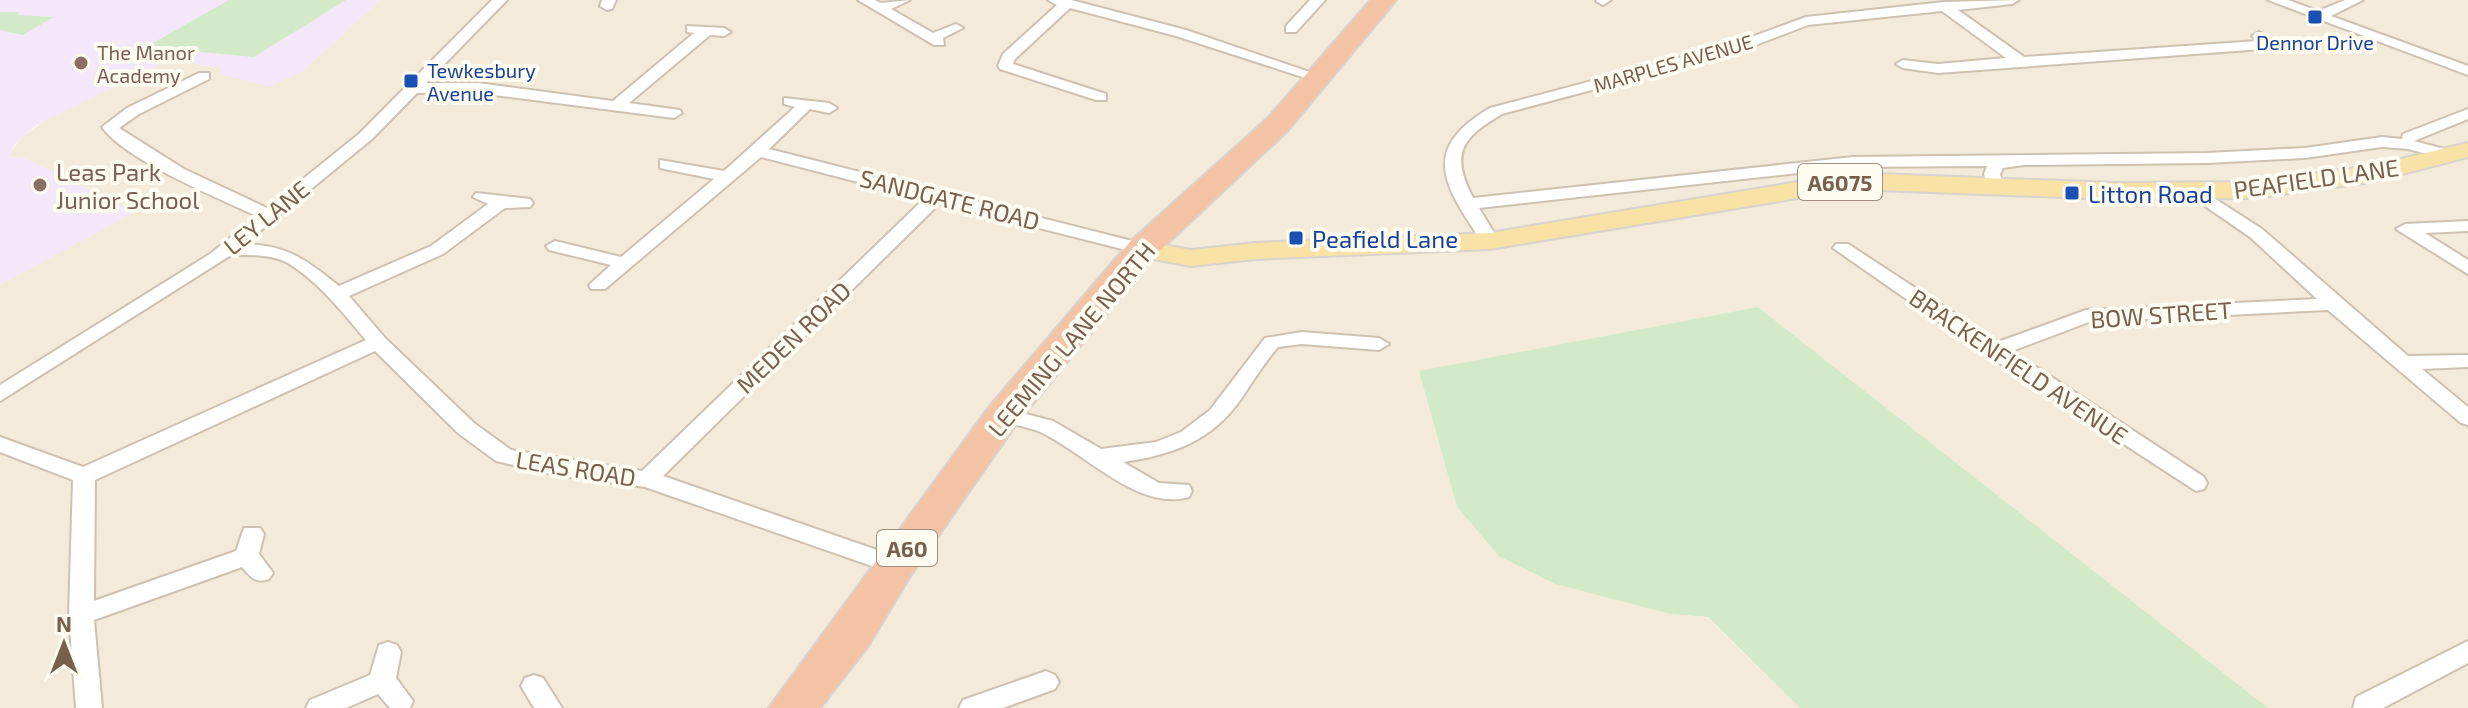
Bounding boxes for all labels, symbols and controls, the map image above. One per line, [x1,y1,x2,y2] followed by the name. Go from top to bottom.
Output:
[2306,8,2324,26] marker: Dennor Drive
[1591,29,1755,97] street label: MARPLES AVENUE
[2256,30,2374,54] place label: Dennor Drive
[97,40,195,87] place label: The Manor Academy
[72,54,90,72] marker: The Manor Academy
[427,58,536,105] place label: Tewkesbury Avenue
[402,72,420,90] marker: Tewkesbury Avenue
[2232,152,2400,204] street label: PEAFIELD LANE
[56,157,199,214] place label: Leas Park Junior School
[857,163,1043,235] street label: SANDGATE ROAD
[1798,164,1882,200] road number: A6075
[217,174,315,260] street label: LEY LANE
[31,176,49,194] marker: Leas Park Junior School
[2088,179,2213,208] place label: Litton Road
[2063,184,2081,202] marker: Litton Road
[1312,224,1458,253] place label: Peafield Lane
[1287,229,1305,247] marker: Peafield Lane
[981,236,1161,442] street label: LEEMING LANE NORTH
[730,275,856,399] street label: MEDEN ROAD
[1904,282,2134,450] street label: BRACKENFIELD AVENUE
[2089,295,2233,333] street label: BOW STREET
[514,444,638,492] street label: LEAS ROAD
[877,530,937,566] road number: A60
[24,604,104,684] north arrow
[56,610,72,636] text: N

